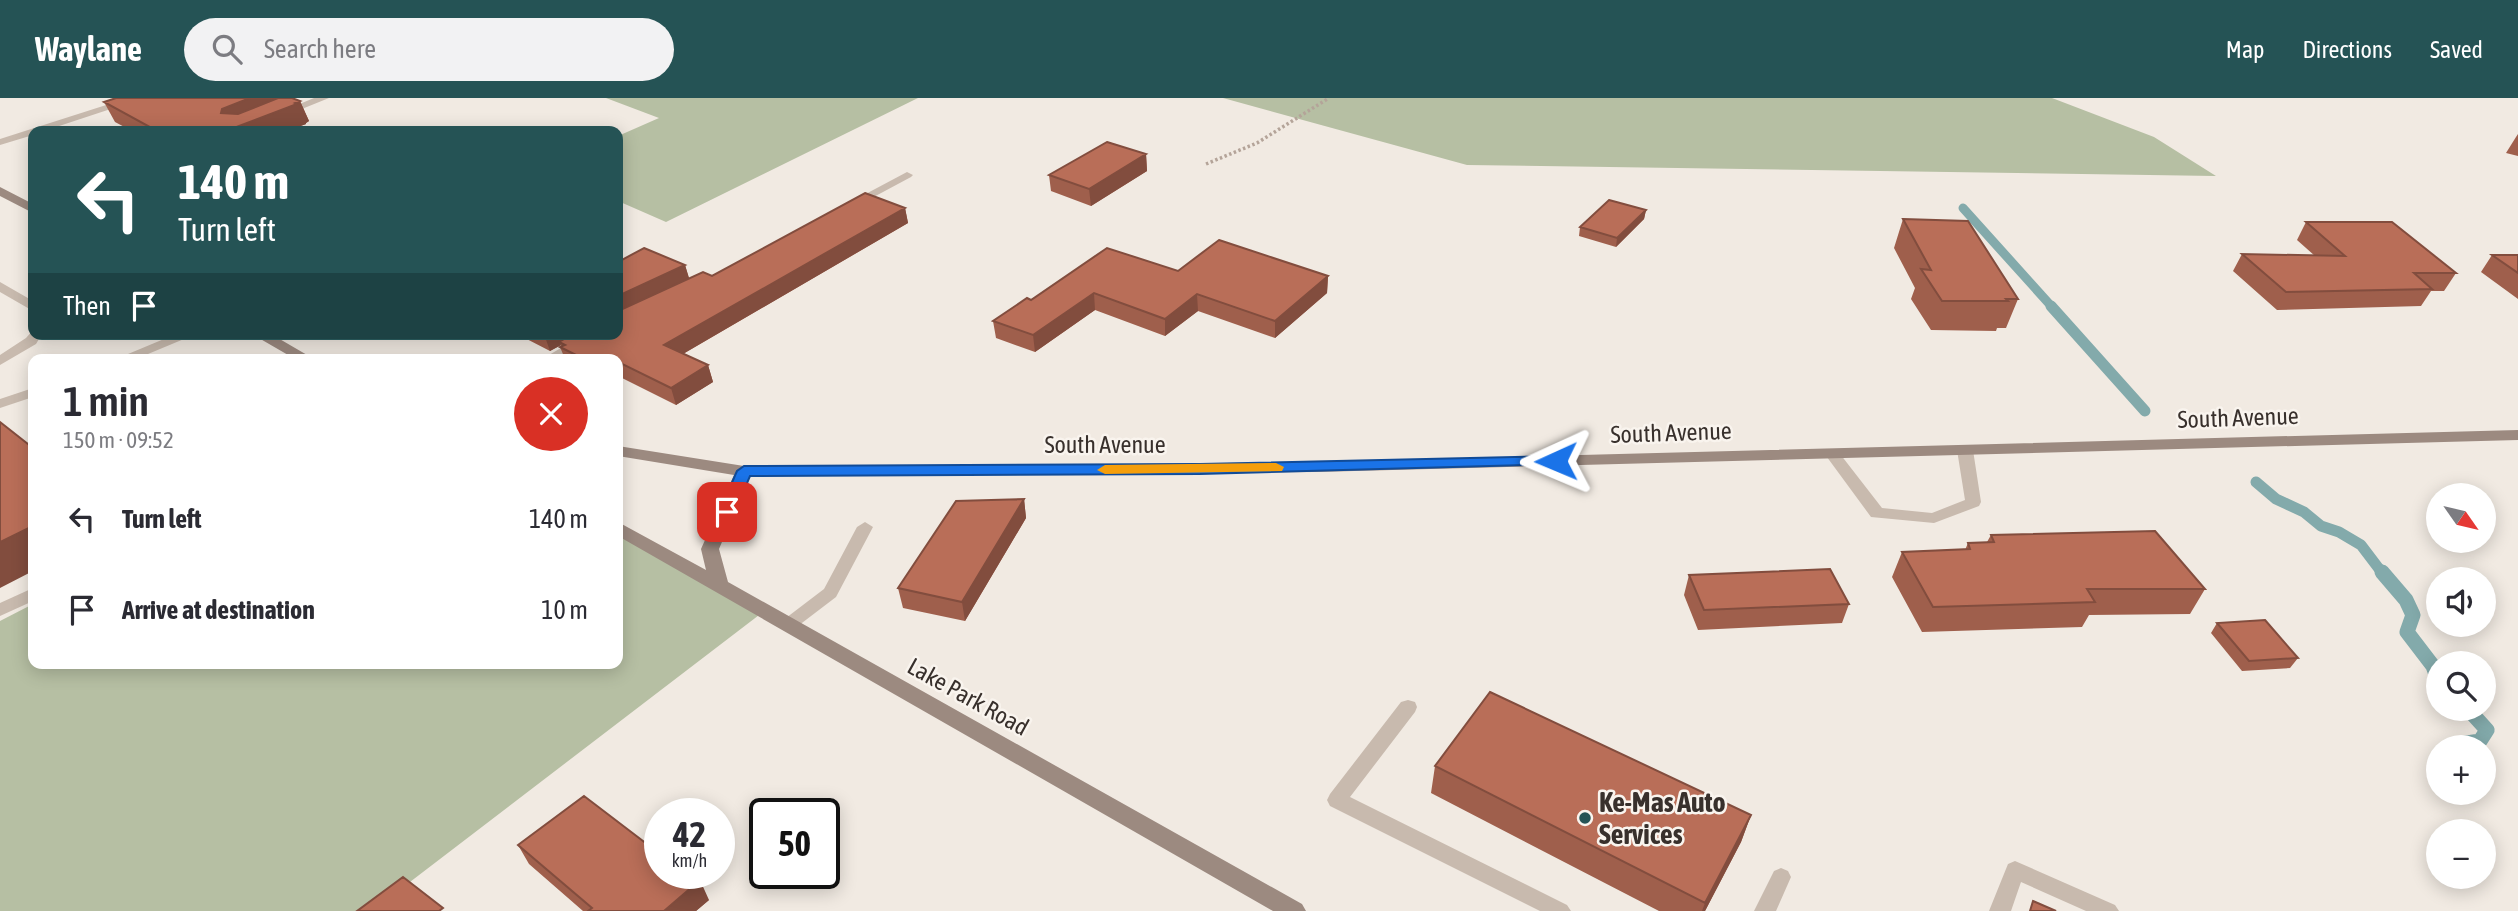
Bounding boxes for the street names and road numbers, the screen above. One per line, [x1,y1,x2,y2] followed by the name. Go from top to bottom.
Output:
[2177,402,2299,433] street label: South Avenue
[1610,417,1732,448] street label: South Avenue
[1044,431,1166,458] street label: South Avenue
[903,652,1033,741] street label: Lake Park Road

